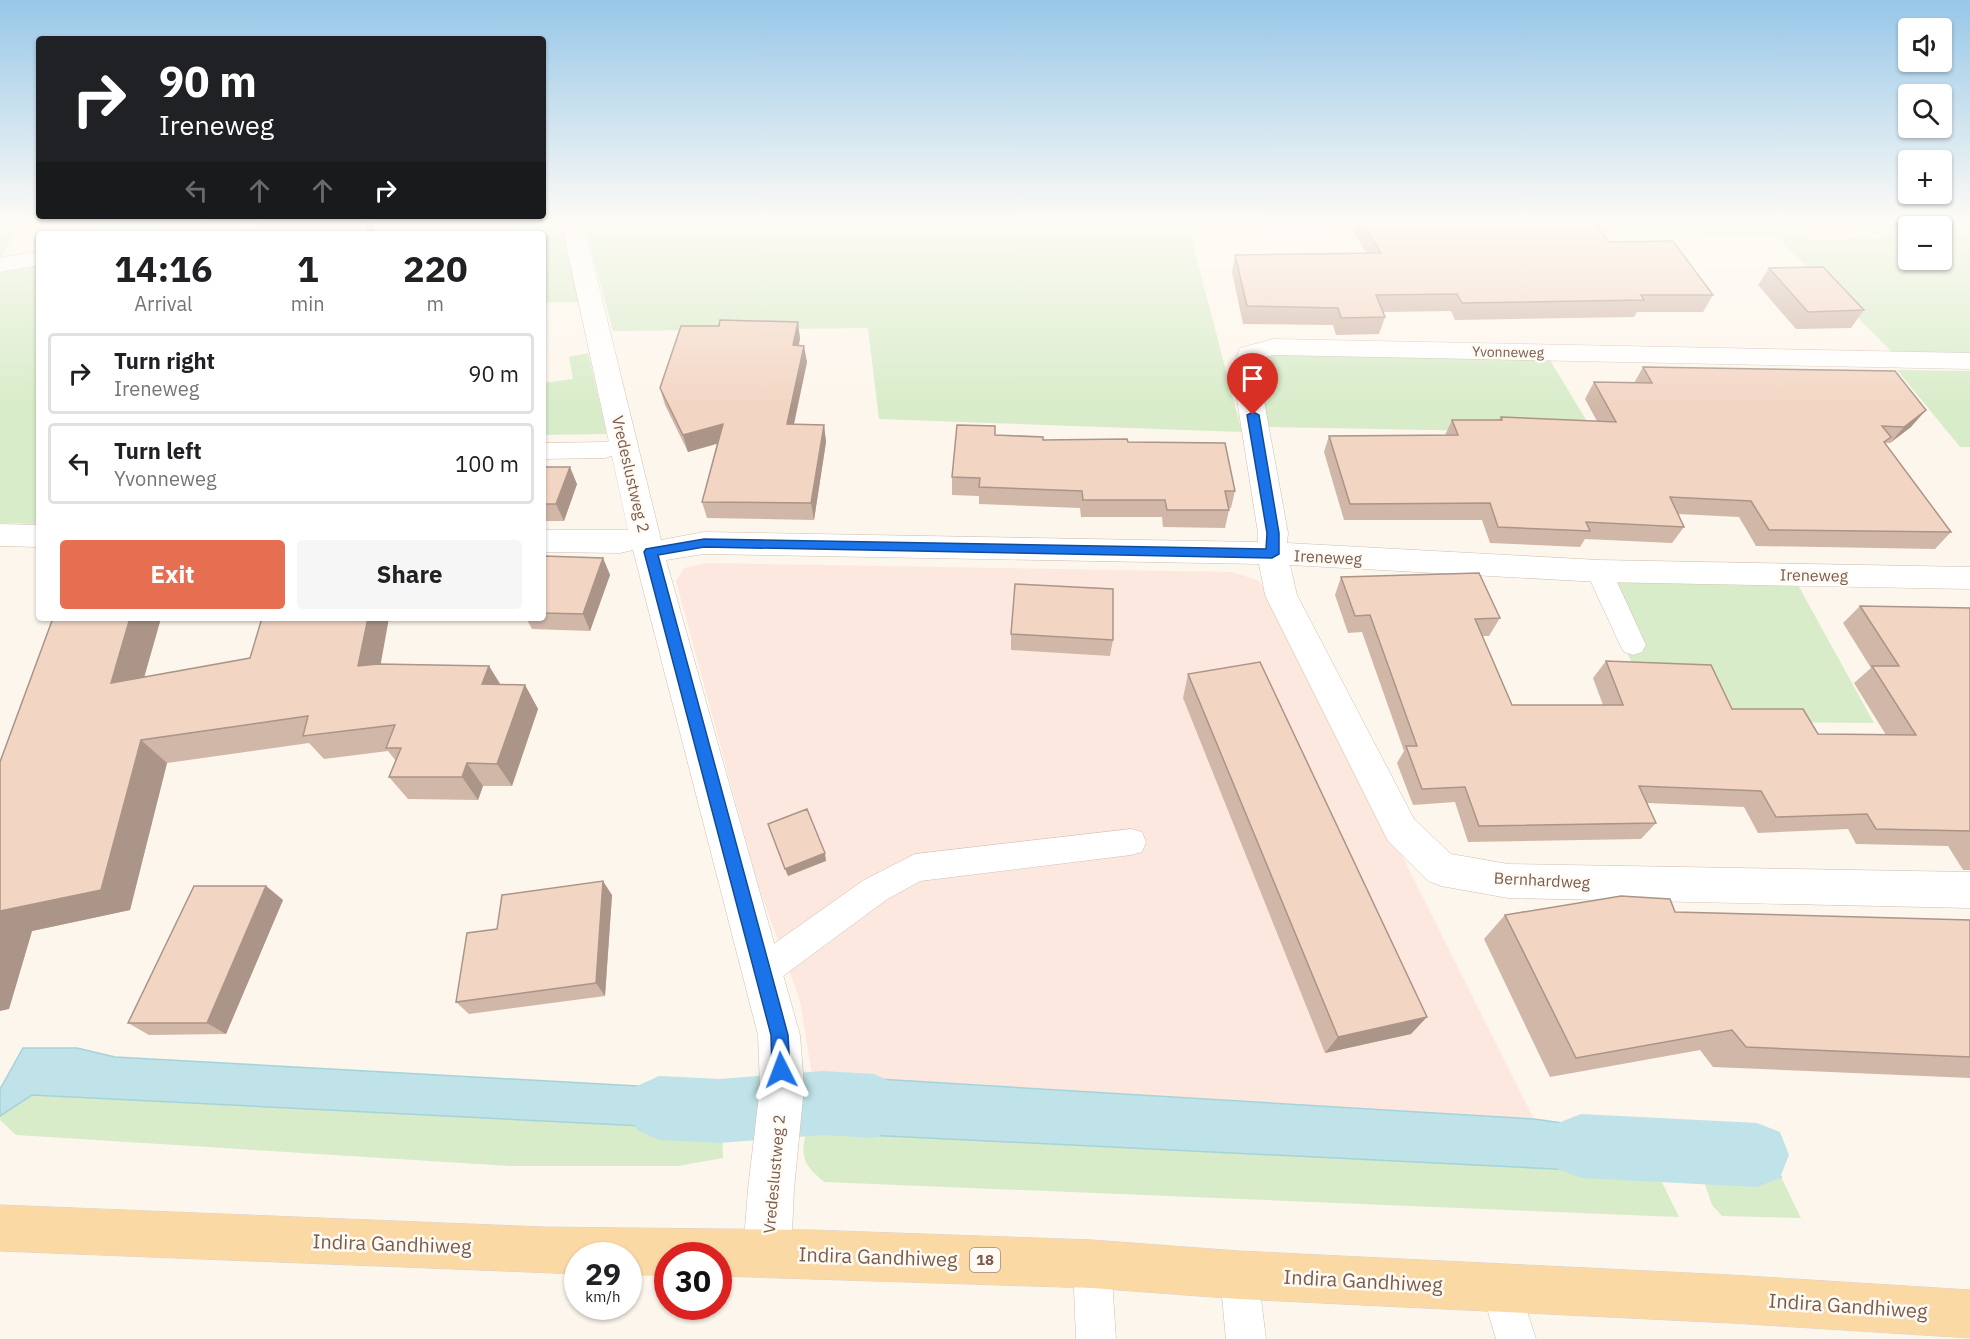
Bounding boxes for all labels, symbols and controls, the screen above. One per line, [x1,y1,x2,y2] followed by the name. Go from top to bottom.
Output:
[1898,18,1952,270] map controls
[1898,18,1952,72] button: sound
[159,54,257,109] text: 90 m
[60,60,138,138] icon: right
[1898,84,1952,138] button: search
[159,107,274,142] text: Ireneweg
[1898,150,1952,204] button: +
[180,174,213,207] icon: left
[243,174,276,207] icon: ahead
[306,174,339,207] icon: ahead
[369,174,402,207] icon: right
[1898,216,1952,270] button: −
[114,245,213,292] text: 14:16
[297,245,319,292] text: 1
[403,245,468,292] text: 220
[134,290,193,317] text: Arrival
[291,290,325,317] text: min
[427,290,444,317] text: m
[1472,342,1545,362] street label: Yvonneweg
[114,346,215,375] text: Turn right
[1227,353,1278,415] pin
[63,357,96,390] icon: right
[468,359,519,388] text: 90 m
[1236,362,1269,395] icon: arrive
[114,375,199,402] text: Ireneweg
[608,414,654,534] street label: Vredeslustweg 2
[114,436,202,465] text: Turn left
[63,447,96,480] icon: left
[455,449,519,478] text: 100 m
[114,465,217,492] text: Yvonneweg
[60,540,285,609] button: Exit
[297,540,522,609] button: Share
[1293,545,1363,569] street label: Ireneweg
[1780,564,1849,586] street label: Ireneweg
[1493,867,1591,893] street label: Bernhardweg
[749,1038,813,1102] position arrow
[759,1114,789,1234] street label: Vredeslustweg 2
[312,1227,473,1260] street label: Indira Gandhiweg
[798,1240,959,1273] street label: Indira Gandhiweg
[654,1242,732,1320] speed limit sign: 30
[970,1248,1000,1272] road number: 18
[585,1254,621,1293] text: 29
[1283,1263,1444,1298] street label: Indira Gandhiweg
[1768,1286,1929,1325] street label: Indira Gandhiweg
[585,1287,621,1306] text: km/h

